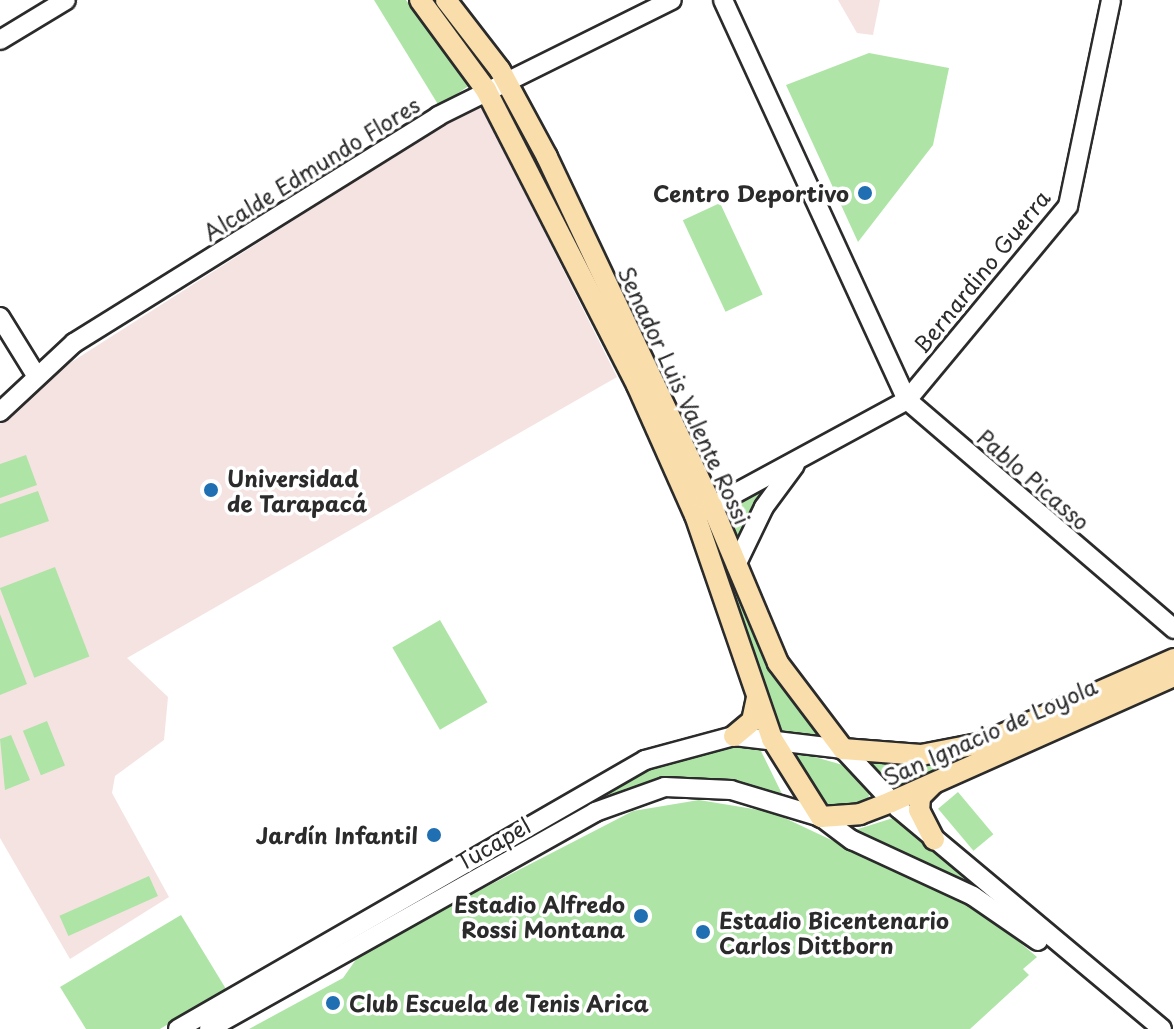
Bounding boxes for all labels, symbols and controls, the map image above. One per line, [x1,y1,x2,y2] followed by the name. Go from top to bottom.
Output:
[198,90,424,246] street label: Alcalde Edmundo Flores
[654,180,849,206] place label: Centro Deportivo
[856,184,874,202] marker: Centro Deportivo
[907,184,1055,358] street label: Bernardino Guerra
[613,262,757,528] street label: Senador Luis Valente Rossi
[973,423,1095,535] street label: Pablo Picasso
[227,464,368,516] place label: Universidad de Tarapacá
[202,481,220,499] marker: Universidad de Tarapacá
[879,672,1101,790] street label: San Ignacio de Loyola
[452,811,534,875] street label: Tucapel
[255,822,418,848] place label: Jardín Infantil
[425,826,443,844] marker: Jardín Infantil
[453,890,625,942] place label: Estadio Alfredo Rossi Montana
[719,906,950,958] place label: Estadio Bicentenario Carlos Dittborn
[632,907,650,925] marker: Estadio Alfredo Rossi Montana
[694,923,712,941] marker: Estadio Bicentenario Carlos Dittborn
[349,990,652,1016] place label: Club Escuela de Tenis Arica
[324,994,342,1012] marker: Club Escuela de Tenis Arica

